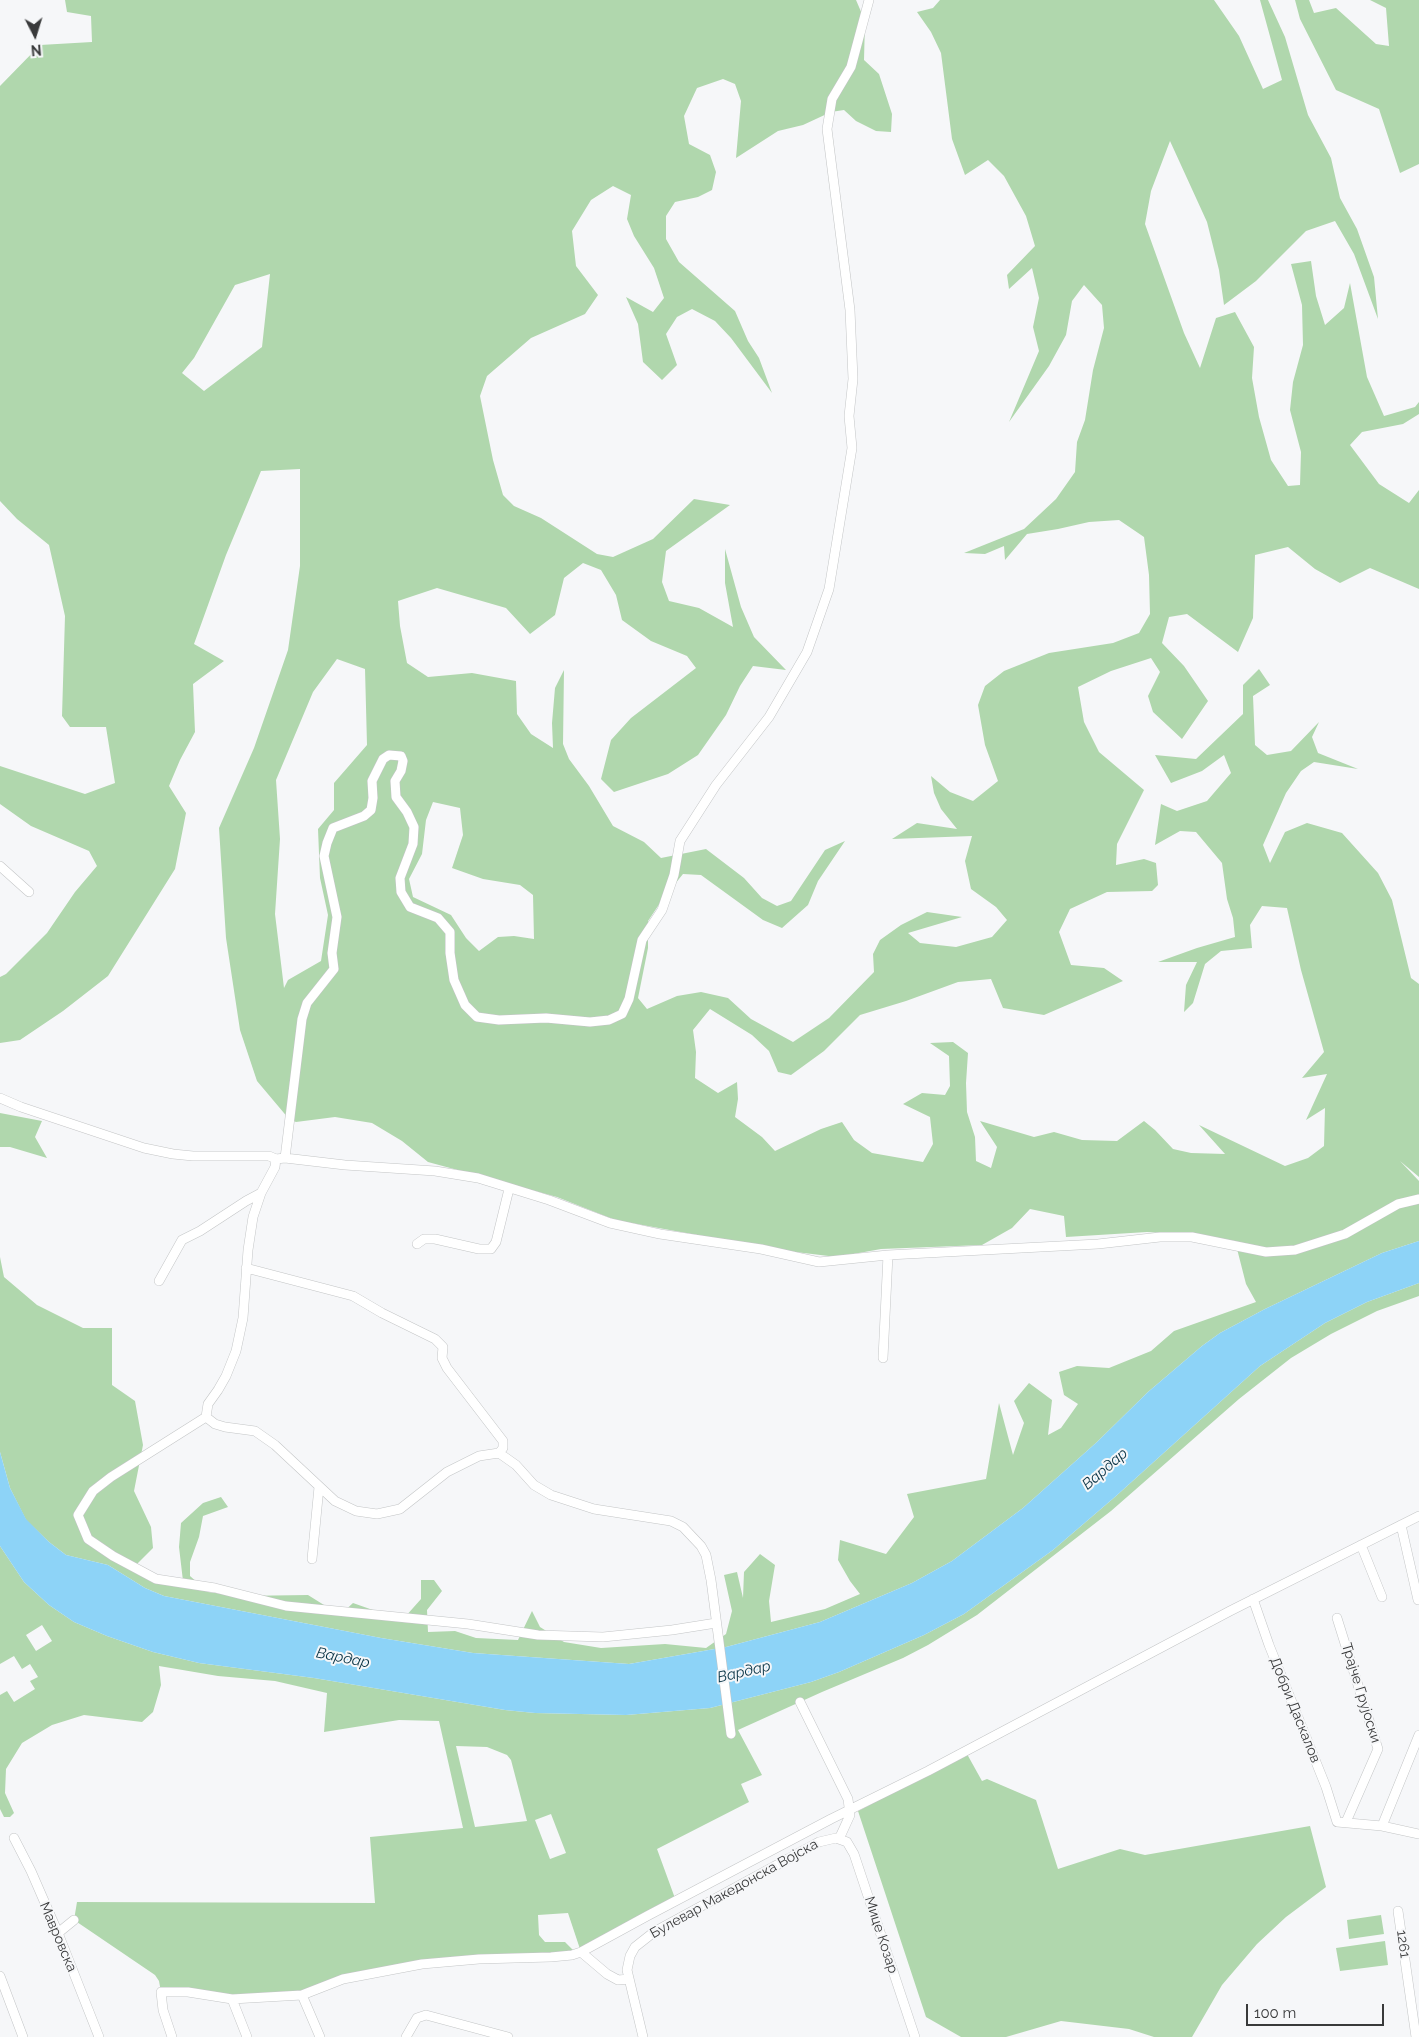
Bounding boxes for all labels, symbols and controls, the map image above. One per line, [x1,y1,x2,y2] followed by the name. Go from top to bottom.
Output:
[10,10,60,60] north arrow
[30,42,42,58] text: N
[1079,1444,1131,1494] water label: Вардар
[1338,1641,1384,1745] street label: Трајче Грујоски
[315,1644,371,1672] water label: Вардар
[1266,1655,1324,1765] street label: Добри Даскалов
[716,1657,772,1687] water label: Вардар
[647,1836,821,1942] street label: Булевар Македонска Војска
[861,1894,901,1976] street label: Мице Козар
[36,1899,80,1975] street label: Мавровска
[1393,1929,1413,1959] street label: 1261
[1249,1994,1386,2026] scale bar
[1254,2004,1296,2022] text: 100 m

